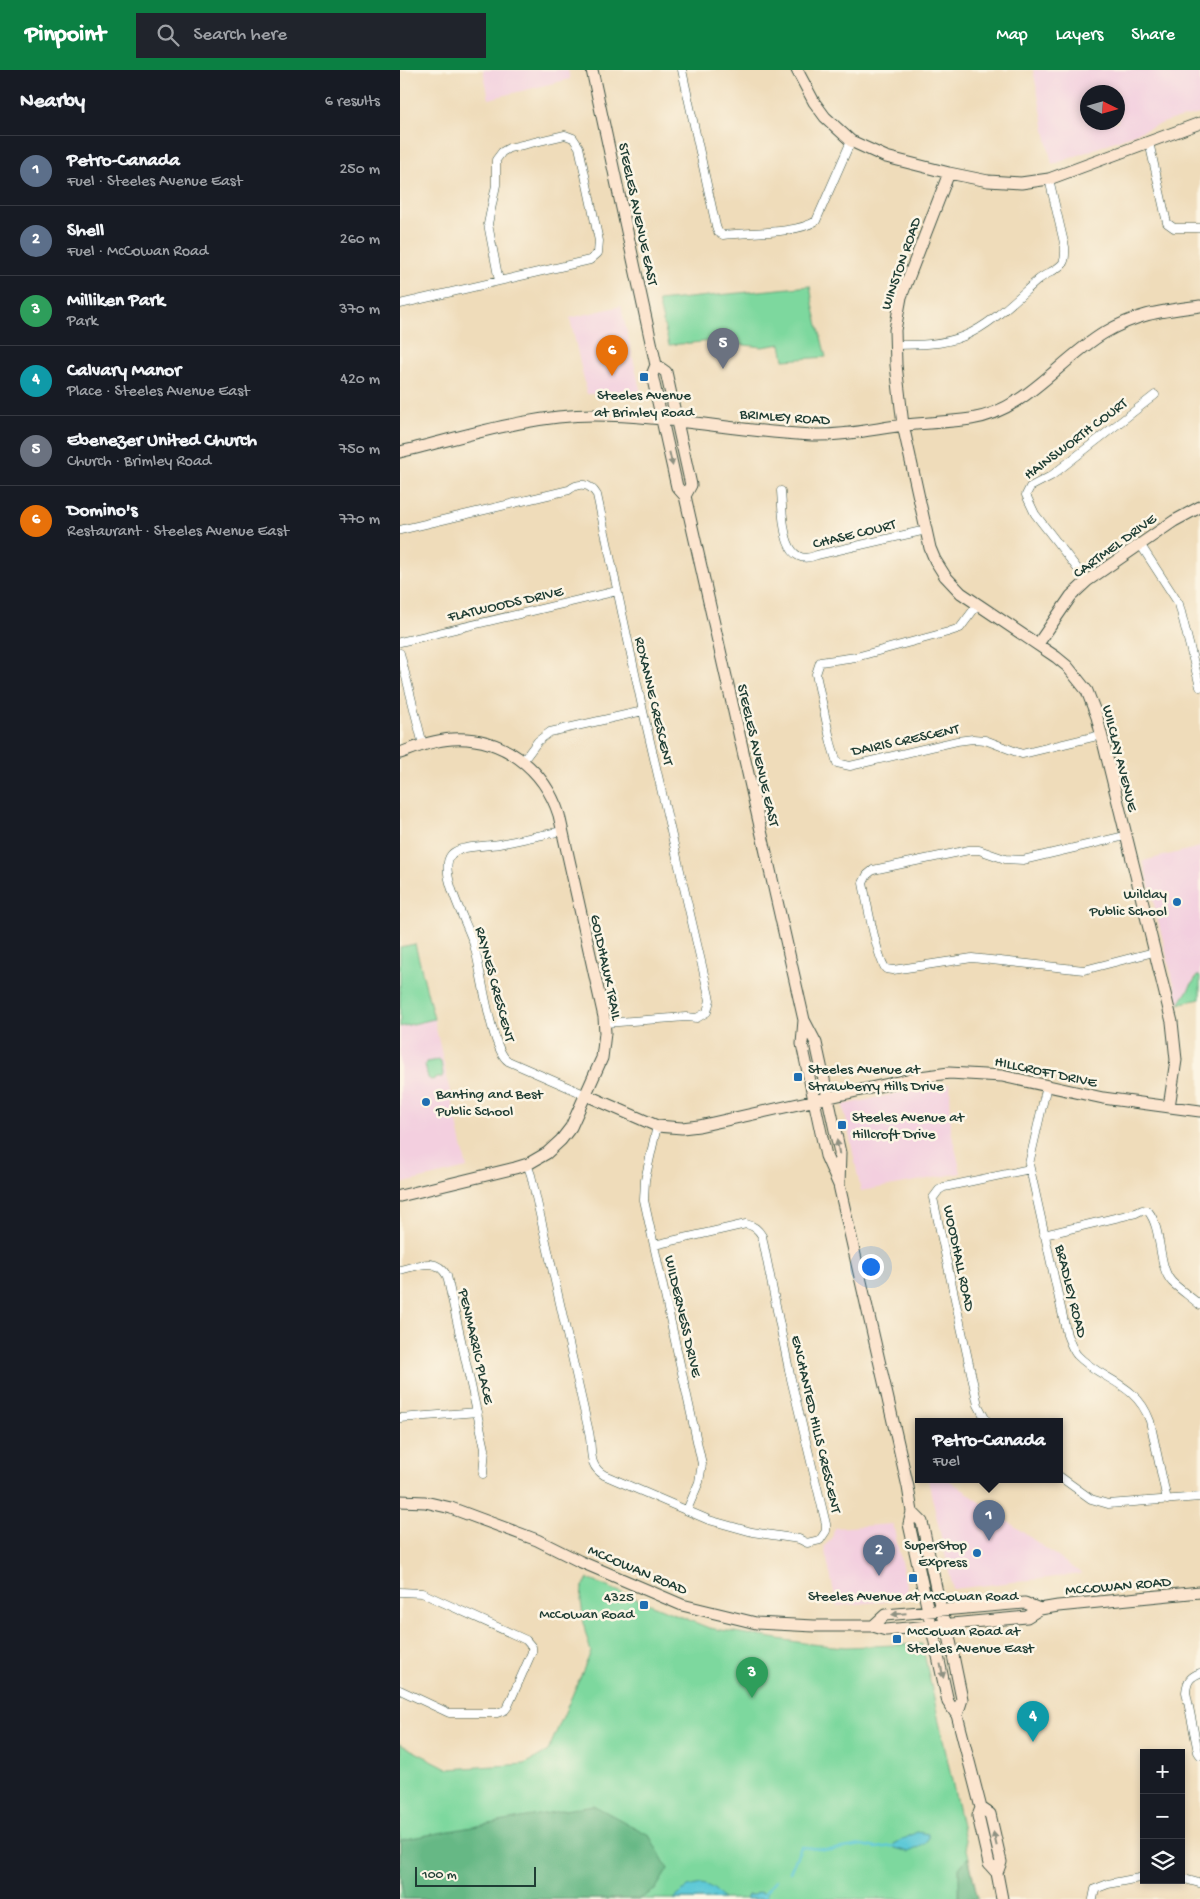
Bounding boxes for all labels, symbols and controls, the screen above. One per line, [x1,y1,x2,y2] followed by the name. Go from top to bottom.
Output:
[136,13,486,58] search box
[25,21,106,50] text: Pinpoint
[154,21,182,49] icon: search
[194,24,287,47] text: Search here
[996,25,1028,46] text: Map
[1056,25,1103,46] text: Layers
[1131,25,1175,46] text: Share
[1080,85,1125,130] north arrow
[20,90,85,115] text: Nearby
[325,93,380,112] text: 6 results
[613,141,661,289] street label: STEELES AVENUE EAST
[67,150,180,173] text: Petro-Canada
[33,161,39,180] text: 1
[340,161,380,180] text: 250 m
[67,173,242,192] text: Fuel · Steeles Avenue East
[878,215,926,312] street label: WINSTON ROAD
[67,220,104,243] text: Shell
[32,231,40,250] text: 2
[340,231,380,250] text: 260 m
[67,243,208,262] text: Fuel · McCowan Road
[67,290,165,313] text: Milliken Park
[32,301,40,320] text: 3
[339,301,380,320] text: 370 m
[67,313,98,332] text: Park
[707,328,739,369] pin: 5
[596,335,628,376] pin: 6
[67,360,181,383] text: Calvary Manor
[32,371,40,390] text: 4
[340,371,380,390] text: 420 m
[638,371,650,383] marker: Steeles Avenue at Brimley Road
[67,383,250,402] text: Place · Steeles Avenue East
[594,387,695,422] place label: Steeles Avenue at Brimley Road
[1021,394,1132,484] street label: HAINSWORTH COURT
[738,406,831,430] street label: BRIMLEY ROAD
[67,430,257,453] text: Ebenezer United Church
[32,441,40,460] text: 5
[339,441,380,460] text: 750 m
[667,451,675,466] one-way arrow
[67,453,211,472] text: Church · Brimley Road
[67,500,138,523] text: Domino's
[1070,510,1161,583] street label: CARTMEL DRIVE
[32,511,40,530] text: 6
[339,511,380,530] text: 770 m
[811,516,899,554] street label: CHASE COURT
[67,523,289,542] text: Restaurant · Steeles Avenue East
[445,583,566,627] street label: FLATWOODS DRIVE
[629,635,677,769] street label: ROXANNE CRESCENT
[732,683,782,830] street label: STEELES AVENUE EAST
[1097,703,1141,814] street label: WILCLAY AVENUE
[849,721,962,761] street label: DAIRIS CRESCENT
[1089,886,1168,921] place label: Wilclay Public School
[1171,896,1183,908] marker: Wilclay Public School
[585,913,625,1022] street label: GOLDHAWK TRAIL
[470,925,518,1045] street label: RAYNES CRESCENT
[993,1053,1099,1093] street label: HILLCROFT DRIVE
[808,1061,944,1096] place label: Steeles Avenue at Strawberry Hills Drive
[792,1071,804,1083] marker: Steeles Avenue at Strawberry Hills Drive
[435,1086,544,1121] place label: Banting and Best Public School
[420,1096,432,1108] marker: Banting and Best Public School
[852,1109,966,1144] place label: Steeles Avenue at Hillcroft Drive
[836,1119,848,1131] marker: Steeles Avenue at Hillcroft Drive
[834,1139,842,1155] one-way arrow
[938,1204,978,1313] street label: WOODHALL ROAD
[1050,1242,1090,1340] street label: BRADLEY ROAD
[659,1254,705,1380] street label: WILDERNESS DRIVE
[858,1254,884,1280] your location
[453,1286,497,1406] street label: PENMARRIC PLACE
[786,1334,845,1516] street label: ENCHANTED HILLS CRESCENT
[915,1418,1063,1483] popup
[933,1430,1045,1453] text: Petro-Canada
[933,1453,960,1472] text: Fuel
[973,1500,1005,1541] pin: 1
[863,1535,895,1576] pin: 2
[904,1537,968,1572] place label: SuperStop Express
[585,1542,690,1600] street label: MCCOWAN ROAD
[971,1547,983,1559] marker: SuperStop Express
[907,1572,919,1584] marker: Steeles Avenue at McCowan Road
[1065,1573,1172,1601] street label: MCCOWAN ROAD
[808,1588,1019,1606] place label: Steeles Avenue at McCowan Road
[539,1589,635,1624] place label: 4325 McCowan Road
[638,1599,650,1611] marker: 4325 McCowan Road
[890,1610,906,1618] one-way arrow
[907,1623,1036,1658] place label: McCowan Road at Steeles Avenue East
[891,1633,903,1645] marker: McCowan Road at Steeles Avenue East
[736,1657,768,1698] pin: 3
[938,1664,946,1680] one-way arrow
[1017,1701,1049,1742] pin: 4
[1140,1749,1185,1884] map controls
[1140,1749,1185,1794] button: +
[1140,1794,1185,1839] button: −
[991,1831,999,1846] one-way arrow
[1140,1839,1185,1884] button: layers
[415,1864,536,1887] scale bar
[422,1867,457,1884] text: 100 m

